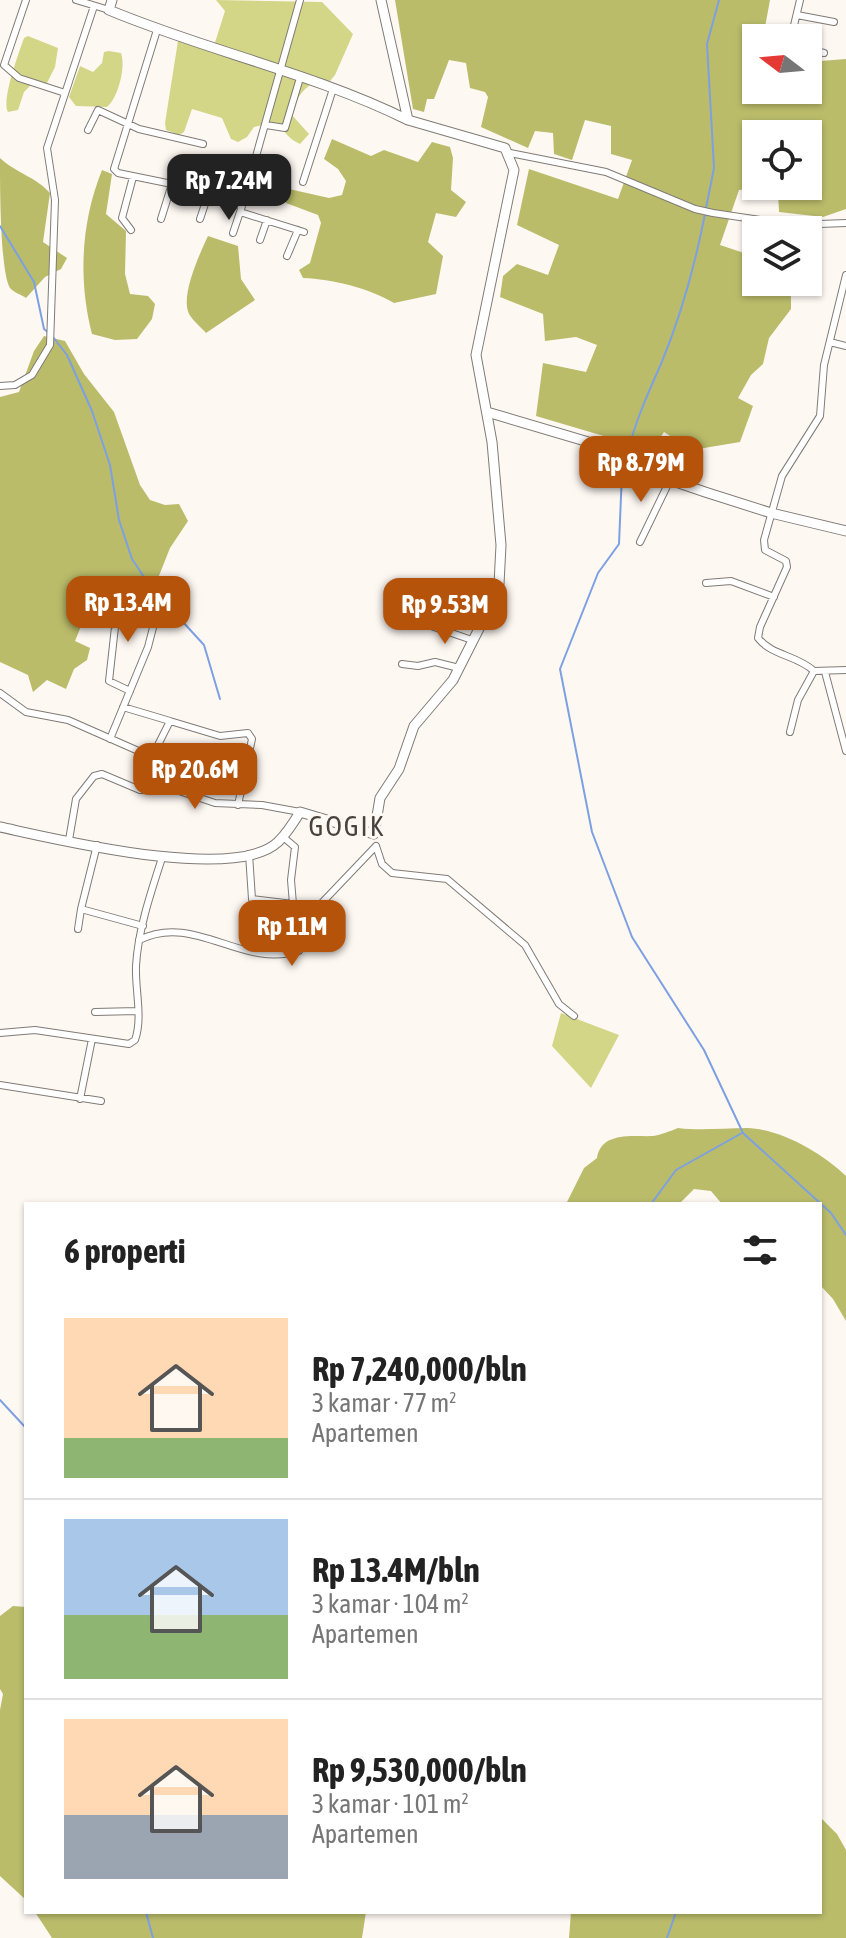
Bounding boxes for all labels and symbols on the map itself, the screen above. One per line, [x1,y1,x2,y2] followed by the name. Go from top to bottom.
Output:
[742,24,822,104] north arrow
[146,154,312,222] pin: Rp 7.24M
[558,436,724,504] pin: Rp 8.79M
[45,576,211,644] pin: Rp 13.4M
[362,578,528,646] pin: Rp 9.53M
[112,743,278,811] pin: Rp 20.6M
[309,810,385,842] district label: GOGIK
[227,900,357,968] pin: Rp 11M

